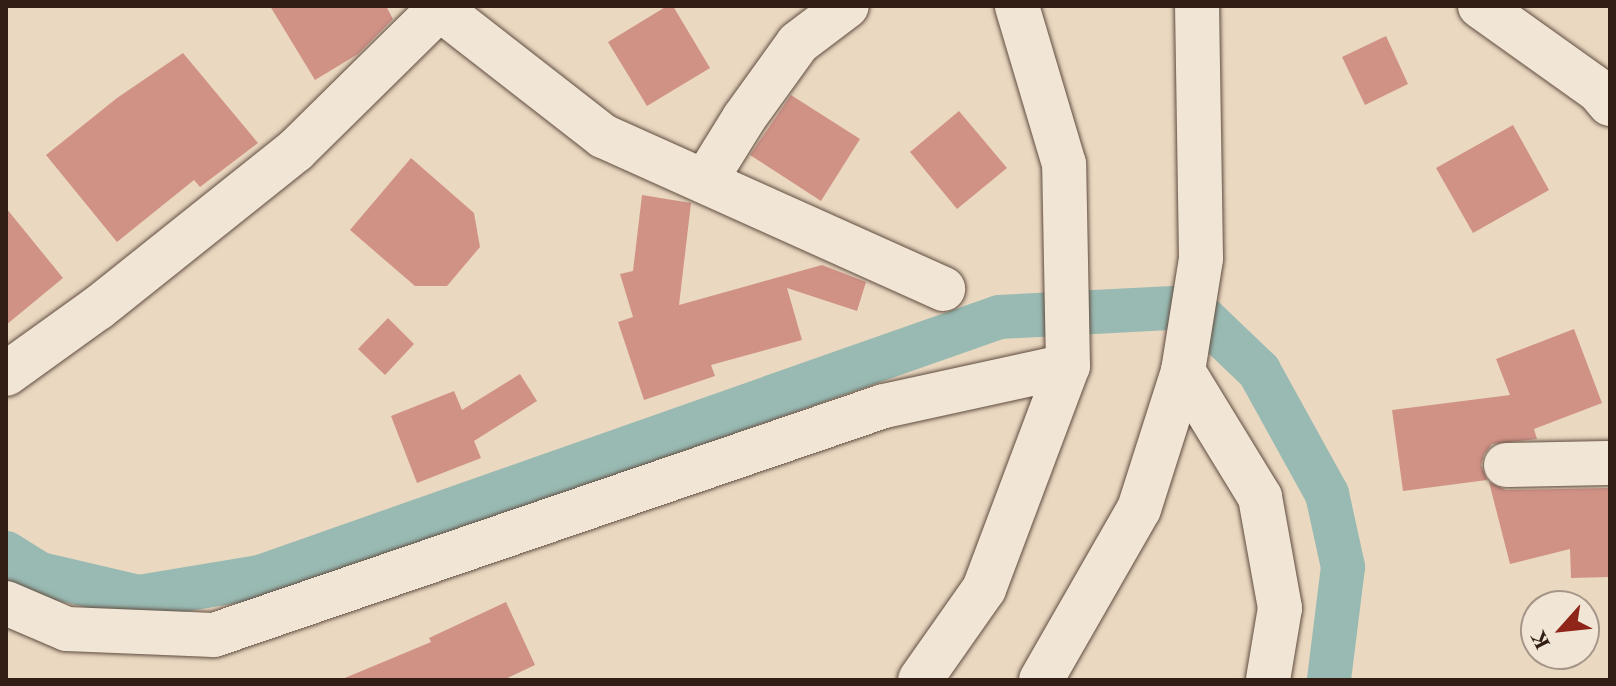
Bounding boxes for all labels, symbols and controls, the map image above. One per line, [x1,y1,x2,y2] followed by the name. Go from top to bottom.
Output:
[1520,590,1600,670] north arrow
[1523,626,1557,654] text: K

